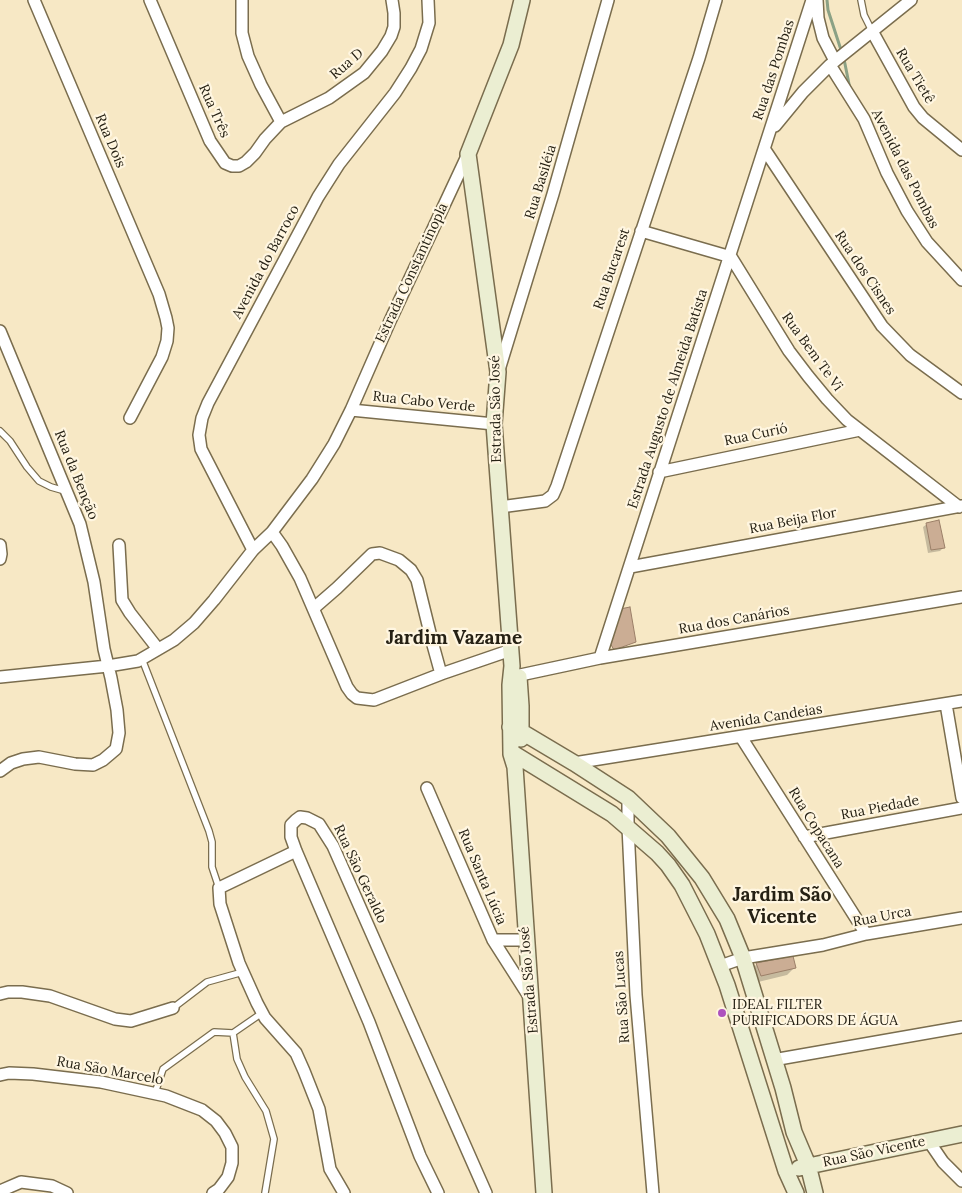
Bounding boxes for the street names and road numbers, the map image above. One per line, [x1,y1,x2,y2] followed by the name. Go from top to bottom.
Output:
[750,18,798,122] street label: Rua das Pombas
[327,45,367,83] street label: Rua D
[892,45,938,107] street label: Rua Tietê
[195,82,233,140] street label: Rua Três
[868,107,942,231] street label: Avenida das Pombas
[91,111,129,171] street label: Rua Dois
[522,143,560,221] street label: Rua Basiléia
[372,200,452,346] street label: Estrada Constantinopla
[229,202,303,322] street label: Avenida do Barroco
[590,226,634,312] street label: Rua Bucarest
[831,228,899,318] street label: Rua dos Cisnes
[624,287,712,511] street label: Estrada Augusto de Almeida Batista
[778,309,846,395] street label: Rua Bem Te Vi
[487,355,505,463] street label: Estrada São José
[372,388,476,416] street label: Rua Cabo Verde
[723,420,789,450] street label: Rua Curió
[50,428,102,522] street label: Rua da Benção
[748,504,838,538] street label: Rua Beija Flor
[677,602,791,638] street label: Rua dos Canários
[708,701,824,735] street label: Avenida Candeias
[785,785,847,871] street label: Rua Copacana
[839,792,921,824] street label: Rua Piedade
[330,822,390,926] street label: Rua São Geraldo
[454,826,510,928] street label: Rua Santa Lúcia
[851,903,913,931] street label: Rua Urca
[516,926,542,1034] street label: Estrada São José
[610,950,634,1044] street label: Rua São Lucas
[55,1053,165,1089] street label: Rua São Marcelo
[821,1133,927,1171] street label: Rua São Vicente

